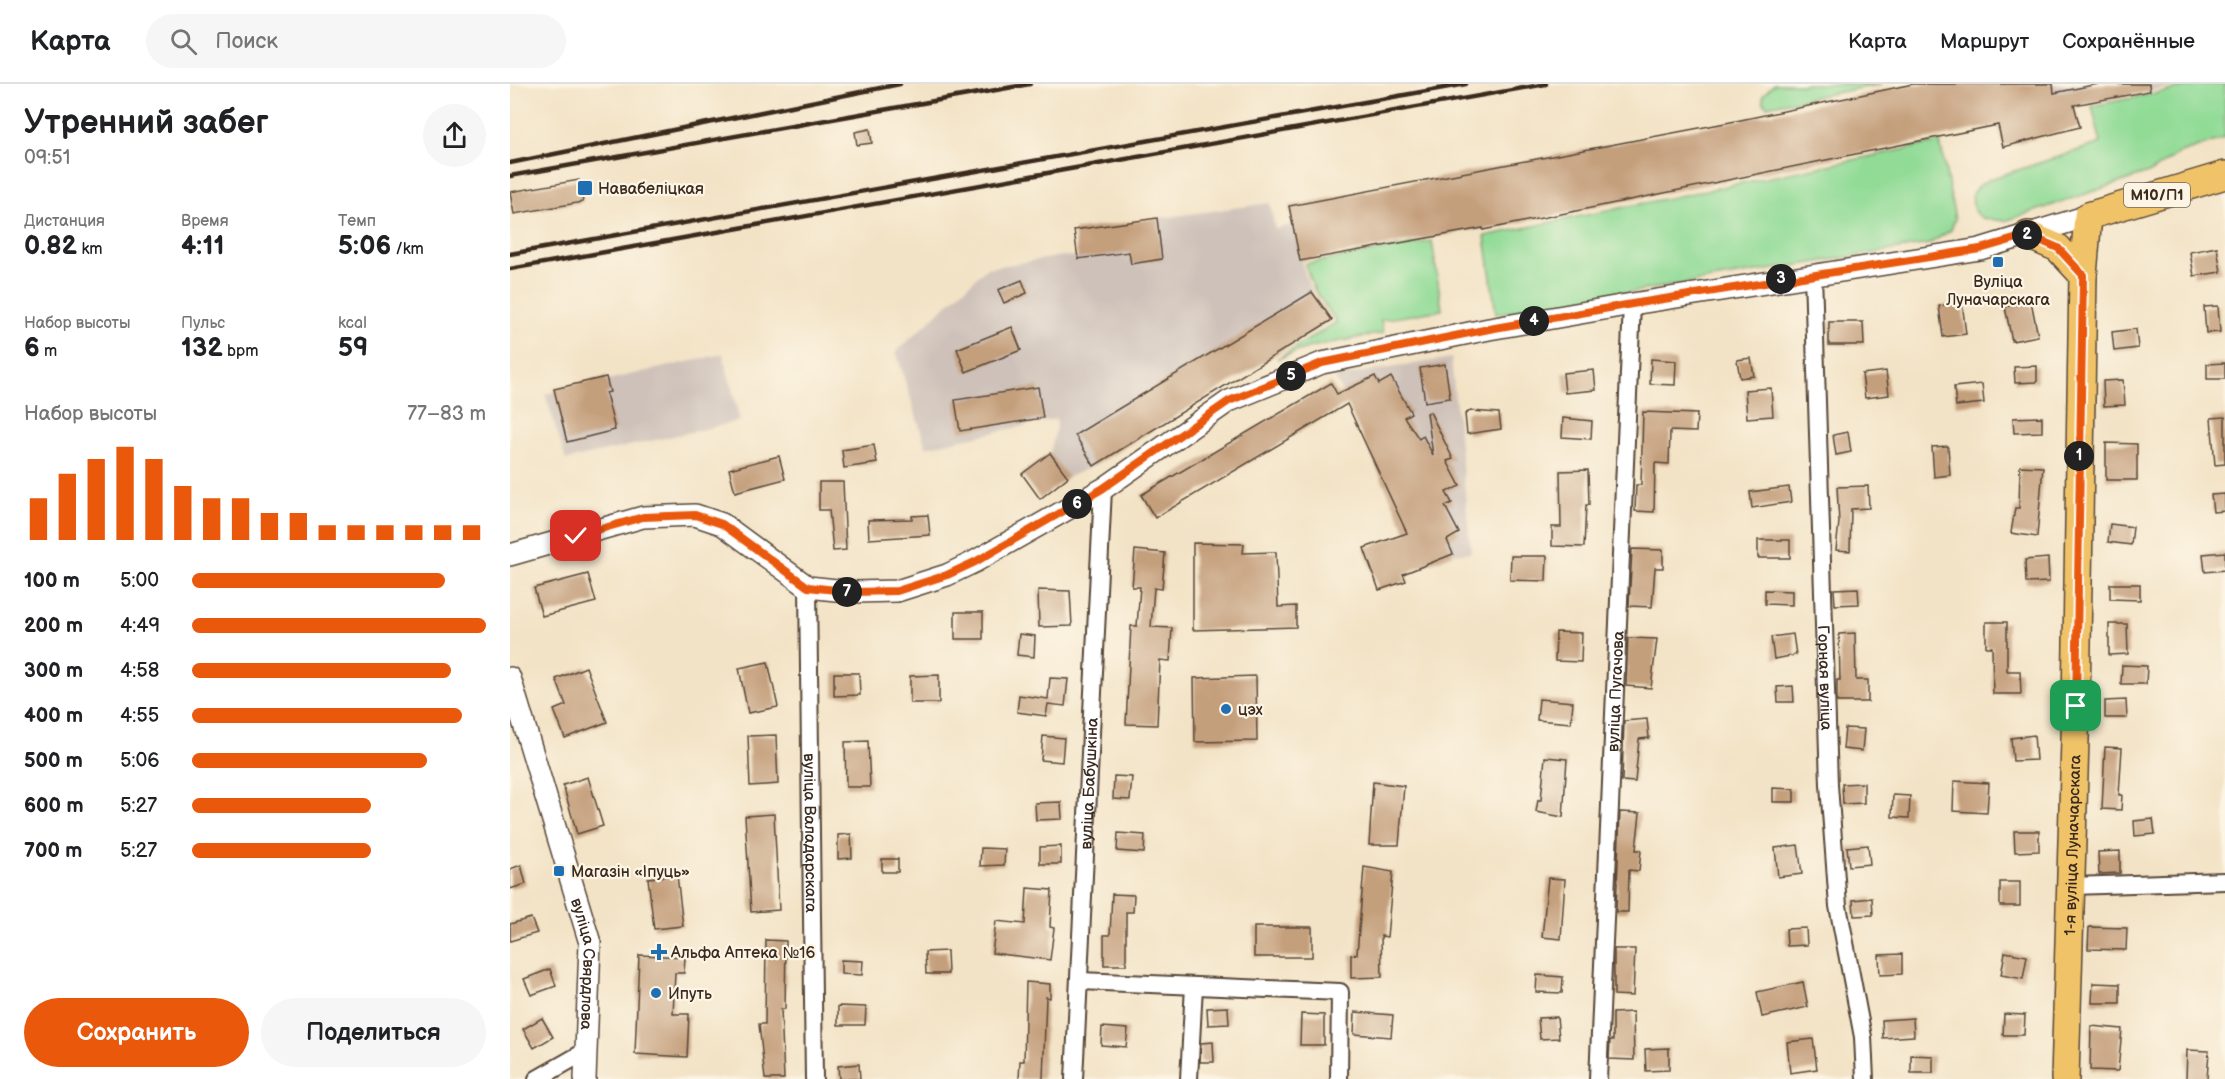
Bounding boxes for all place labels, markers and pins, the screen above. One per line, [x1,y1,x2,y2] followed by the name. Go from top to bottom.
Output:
[576,179,594,197] marker: Навабеліцкая
[598,180,704,199] place label: Навабеліцкая
[2012,220,2042,250] pin: 2
[1991,255,2005,269] marker: Вуліца Луначарскага
[1766,264,1796,294] pin: 3
[1945,273,2050,310] place label: Вуліца Луначарскага
[1519,306,1549,336] pin: 4
[1276,361,1306,391] pin: 5
[2064,441,2094,471] pin: 1
[1062,489,1092,519] pin: 6
[550,510,601,561] pin
[832,577,862,607] pin: 7
[2050,680,2101,731] pin
[1238,701,1263,720] place label: цэх
[1219,702,1233,716] marker: цэх
[571,863,690,882] place label: Магазін «Іпуць»
[552,864,566,878] marker: Магазін «Іпуць»
[670,944,816,963] place label: Альфа Аптека №16
[652,945,666,959] marker: Альфа Аптека №16
[668,985,712,1004] place label: Ипуть
[649,986,663,1000] marker: Ипуть

